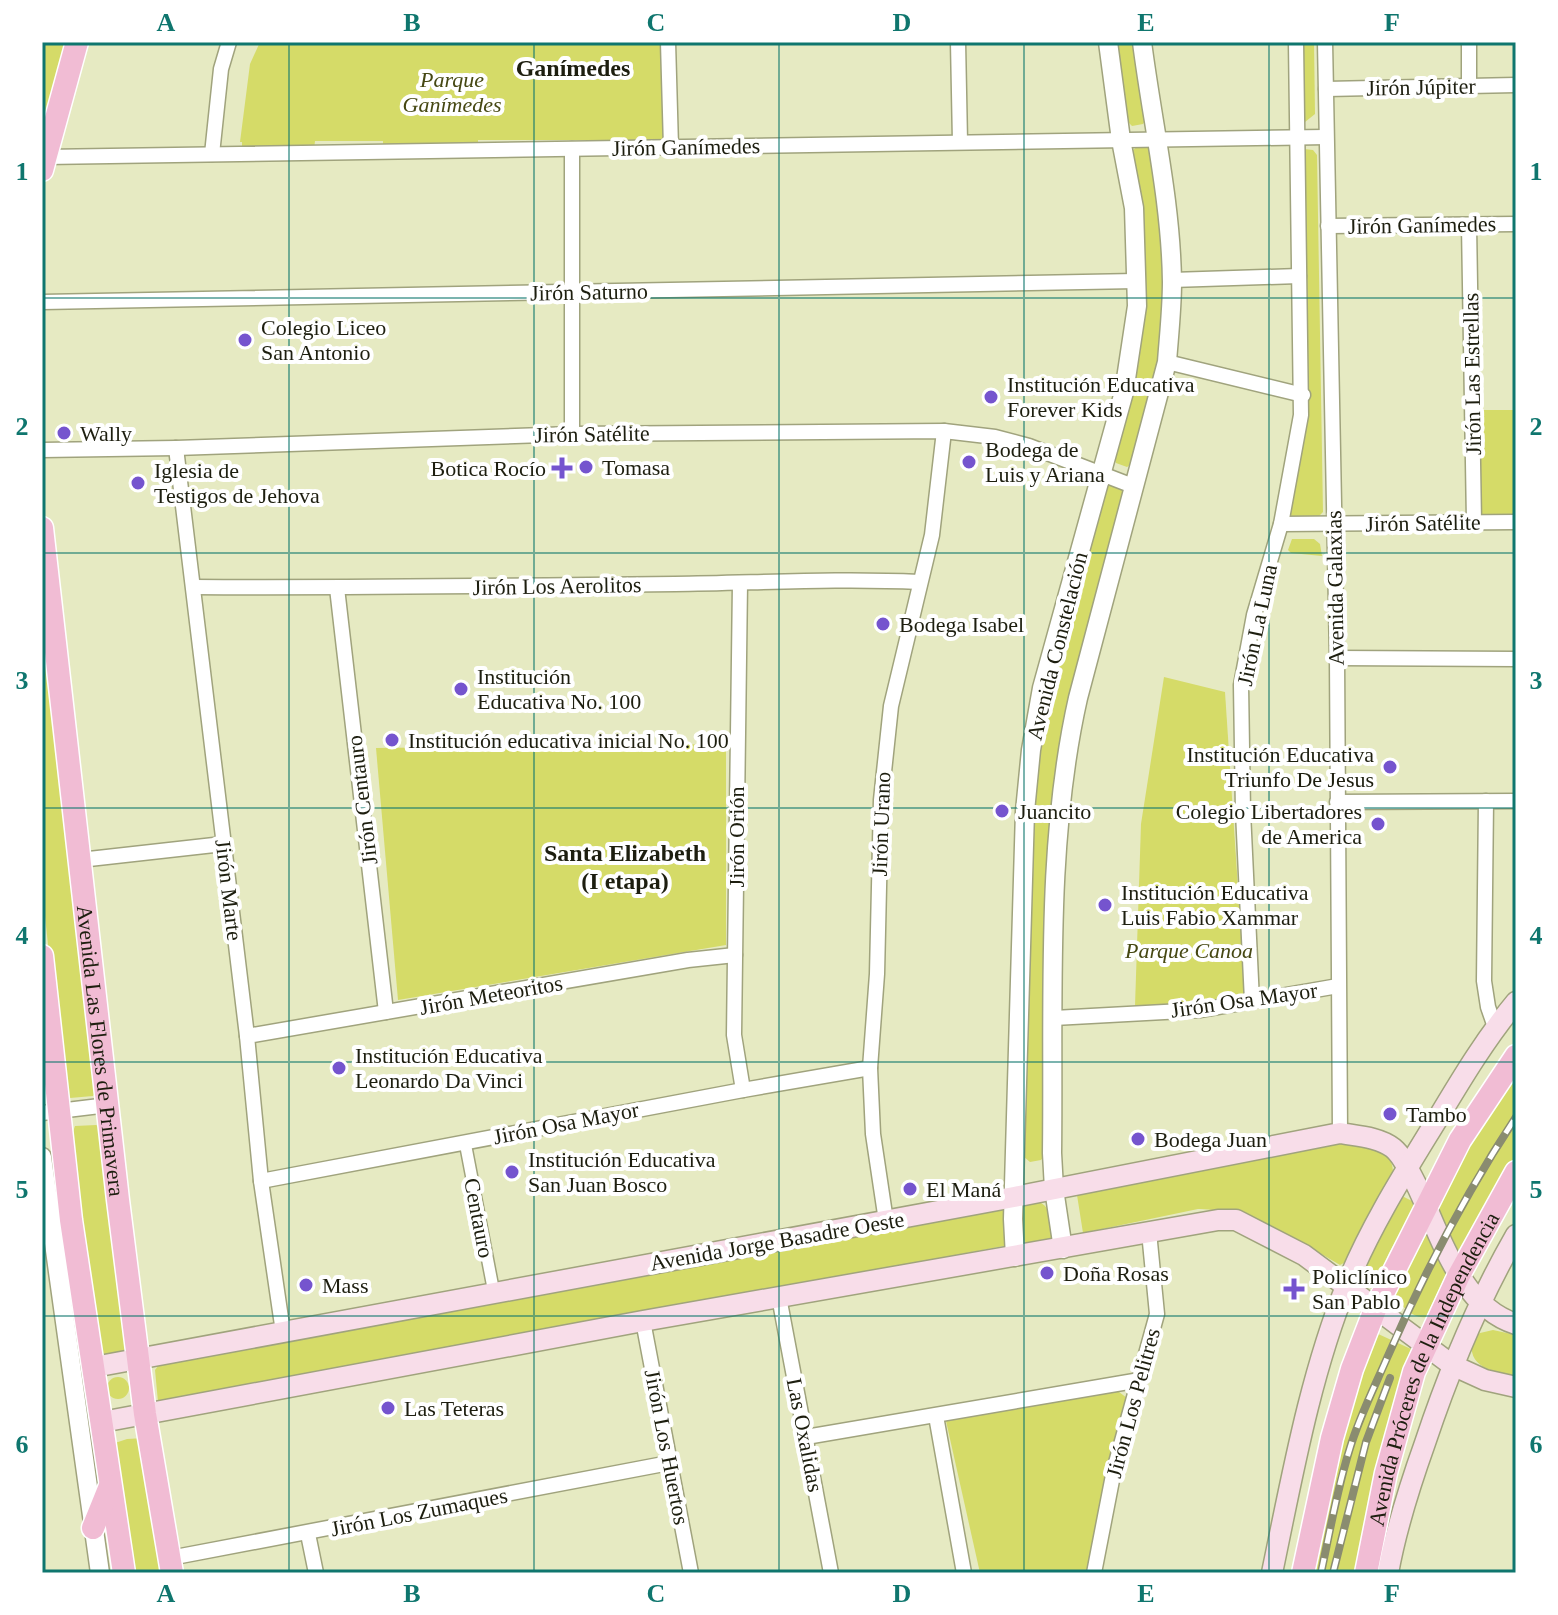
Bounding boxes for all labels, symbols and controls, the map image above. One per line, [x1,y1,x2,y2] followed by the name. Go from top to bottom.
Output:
[157,8,176,37] text: A
[403,8,421,37] text: B
[647,8,665,37] text: C
[893,8,911,37] text: D
[1137,8,1155,37] text: E
[1384,8,1400,37] text: F
[516,55,630,81] district label: Ganímedes
[403,67,501,117] park label: Parque Ganímedes
[1366,74,1477,100] street label: Jirón Júpiter
[612,133,760,161] street label: Jirón Ganímedes
[16,157,29,186] text: 1
[1530,157,1543,186] text: 1
[1348,211,1496,239] street label: Jirón Ganímedes
[530,278,648,306] street label: Jirón Saturno
[1458,293,1486,455] street label: Jirón Las Estrellas
[261,315,386,365] place label: Colegio Liceo San Antonio
[236,331,254,349] marker: Colegio Liceo San Antonio
[1007,372,1195,422] place label: Institución Educativa Forever Kids
[982,388,1000,406] marker: Institución Educativa Forever Kids
[16,412,29,441] text: 2
[1530,412,1543,441] text: 2
[534,420,650,448] street label: Jirón Satélite
[80,421,132,446] place label: Wally
[55,424,73,442] marker: Wally
[985,437,1105,487] place label: Bodega de Luis y Ariana
[960,453,978,471] marker: Bodega de Luis y Ariana
[602,455,670,480] place label: Tomasa
[431,456,546,481] place label: Botica Rocío
[154,458,320,508] place label: Iglesia de Testigos de Jehova
[577,458,595,476] marker: Tomasa
[553,459,571,477] marker: Botica Rocío
[129,474,147,492] marker: Iglesia de Testigos de Jehova
[1365,509,1481,537] street label: Jirón Satélite
[1321,510,1349,666] street label: Avenida Galaxias
[1021,549,1093,743] street label: Avenida Constelación
[1232,562,1282,688] street label: Jirón La Luna
[472,572,642,600] street label: Jirón Los Aerolitos
[899,612,1024,637] place label: Bodega Isabel
[874,615,892,633] marker: Bodega Isabel
[477,664,641,714] place label: Institución Educativa No. 100
[16,666,29,695] text: 3
[1530,666,1543,695] text: 3
[452,680,470,698] marker: Institución Educativa No. 100
[408,728,729,753] place label: Institución educativa inicial No. 100
[383,731,401,749] marker: Institución educativa inicial No. 100
[342,734,382,866] street label: Jirón Centauro
[1186,742,1374,792] place label: Institución Educativa Triunfo De Jesus
[1381,758,1399,776] marker: Institución Educativa Triunfo De Jesus
[867,771,895,877] street label: Jirón Urano
[724,787,749,887] street label: Jirón Orión
[1018,799,1091,824] place label: Juancito
[1176,799,1362,849] place label: Colegio Libertadores de America
[993,802,1011,820] marker: Juancito
[1369,815,1387,833] marker: Colegio Libertadores de America
[210,838,248,942] street label: Jirón Marte
[544,840,706,894] district label: Santa Elizabeth (I etapa)
[1121,880,1309,930] place label: Institución Educativa Luis Fabio Xammar
[1096,896,1114,914] marker: Institución Educativa Luis Fabio Xammar
[72,904,130,1198] street label: Avenida Las Flores de Primavera
[16,921,29,950] text: 4
[1530,921,1543,950] text: 4
[1124,938,1253,963] park label: Parque Canoa
[418,970,564,1020] street label: Jirón Meteoritos
[1169,977,1320,1023] street label: Jirón Osa Mayor
[355,1043,543,1093] place label: Institución Educativa Leonardo Da Vinci
[330,1059,348,1077] marker: Institución Educativa Leonardo Da Vinci
[491,1096,642,1149] street label: Jirón Osa Mayor
[1406,1102,1467,1127] place label: Tambo
[1381,1105,1399,1123] marker: Tambo
[1154,1127,1267,1152] place label: Bodega Juan
[1129,1130,1147,1148] marker: Bodega Juan
[528,1147,716,1197] place label: Institución Educativa San Juan Bosco
[503,1163,521,1181] marker: Institución Educativa San Juan Bosco
[16,1175,29,1204] text: 5
[1530,1175,1543,1204] text: 5
[459,1176,499,1260] street label: Centauro
[926,1177,1001,1202] place label: El Maná
[901,1180,919,1198] marker: El Maná
[648,1206,906,1276] street label: Avenida Jorge Basadre Oeste
[1363,1207,1504,1528] street label: Avenida Próceres de la Independencia
[1063,1261,1169,1286] place label: Doña Rosas
[1038,1264,1056,1282] marker: Doña Rosas
[1312,1264,1407,1314] place label: Policlínico San Pablo
[322,1273,368,1298] place label: Mass
[297,1276,315,1294] marker: Mass
[1283,1278,1305,1300] marker: Policlínico San Pablo
[1101,1325,1165,1481] street label: Jirón Los Pelitres
[640,1367,694,1527] street label: Jirón Los Huertos
[782,1376,828,1494] street label: Las Oxalidas
[404,1396,504,1421] place label: Las Teteras
[379,1399,397,1417] marker: Las Teteras
[16,1430,29,1459] text: 6
[1530,1430,1543,1459] text: 6
[328,1483,510,1541] street label: Jirón Los Zumaques
[157,1579,176,1608] text: A
[403,1579,421,1608] text: B
[647,1579,665,1608] text: C
[893,1579,911,1608] text: D
[1137,1579,1155,1608] text: E
[1384,1579,1400,1608] text: F

